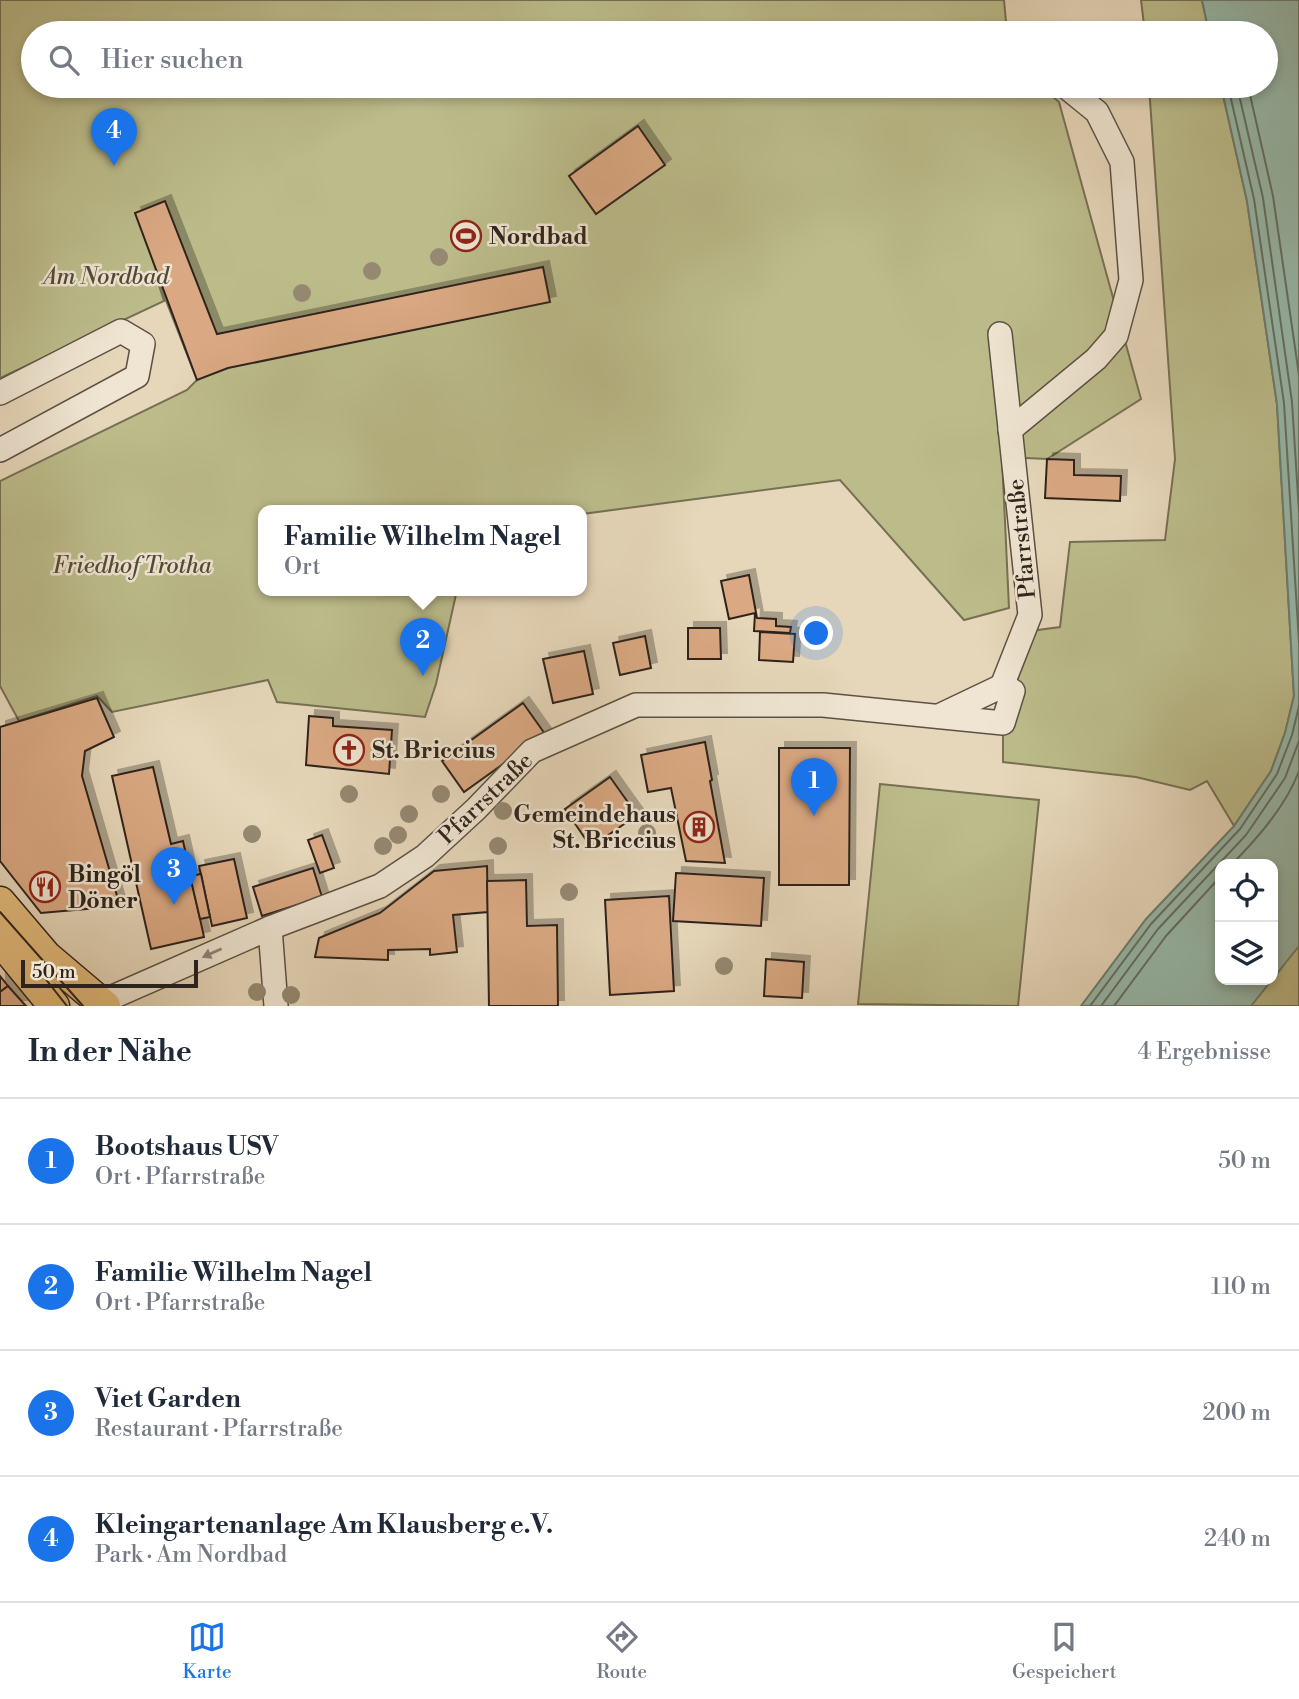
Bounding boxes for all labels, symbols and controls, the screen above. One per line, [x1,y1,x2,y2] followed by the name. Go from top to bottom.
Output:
[21,21,1278,98] search box
[45,41,83,79] icon: search
[101,44,243,76] text: Hier suchen
[91,108,137,166] pin: 4
[449,219,483,253] sports icon: Nordbad
[489,223,588,251] place label: Nordbad
[40,263,170,291] park label: Am Nordbad
[1002,478,1042,600] street label: Pfarrstraße
[258,505,587,596] popup
[284,521,561,553] text: Familie Wilhelm Nagel
[53,552,212,580] park label: Friedhof Trotha
[284,553,321,581] text: Ort
[799,616,833,650] your location
[400,618,446,676] pin: 2
[332,733,366,767] church icon: St. Briccius
[372,737,495,765] place label: St. Briccius
[433,747,539,851] street label: Pfarrstraße
[791,758,837,816] pin: 1
[513,801,676,855] place label: Gemeindehaus St. Briccius
[682,810,716,844] building icon: Gemeindehaus St. Briccius
[151,847,197,905] pin: 3
[1215,859,1278,985] map controls
[1215,859,1278,922] button: locate
[68,861,141,915] place label: Bingöl Döner
[28,870,62,904] restaurant icon: Bingöl Döner
[1215,922,1278,985] button: layers
[202,948,223,959] one-way arrow
[21,957,198,989] scale bar
[32,960,76,984] text: 50 m
[28,1033,192,1071] text: In der Nähe
[1138,1038,1271,1066] text: 4 Ergebnisse
[95,1131,278,1163] text: Bootshaus USV
[45,1147,57,1175] text: 1
[1218,1147,1271,1175] text: 50 m
[95,1163,265,1191] text: Ort · Pfarrstraße
[95,1257,372,1289] text: Familie Wilhelm Nagel
[44,1273,58,1301] text: 2
[1211,1273,1271,1301] text: 110 m
[95,1289,265,1317] text: Ort · Pfarrstraße
[95,1383,241,1415] text: Viet Garden
[44,1399,58,1427] text: 3
[1203,1399,1271,1427] text: 200 m
[95,1415,343,1443] text: Restaurant · Pfarrstraße
[95,1509,553,1541] text: Kleingartenanlage Am Klausberg e.V.
[43,1525,59,1553] text: 4
[1204,1525,1271,1553] text: 240 m
[95,1541,287,1569] text: Park · Am Nordbad
[182,1618,232,1684] tab: Karte
[596,1618,647,1684] tab: Route
[1012,1618,1117,1684] tab: Gespeichert

